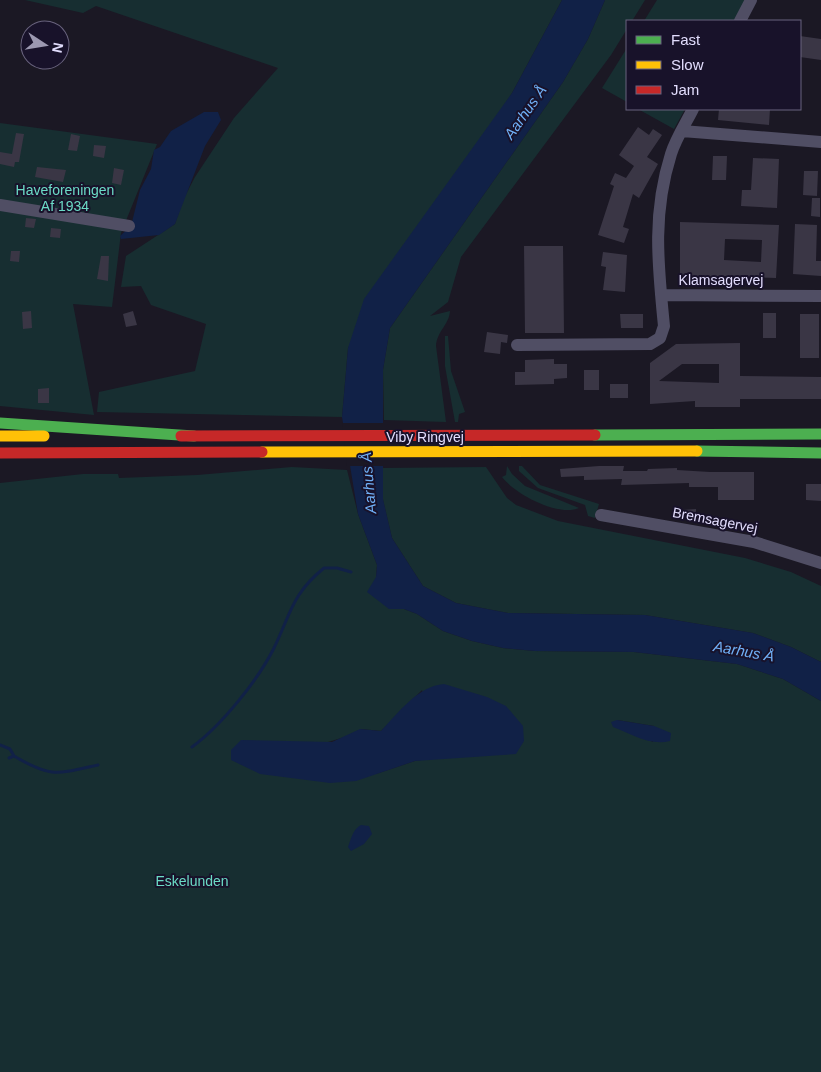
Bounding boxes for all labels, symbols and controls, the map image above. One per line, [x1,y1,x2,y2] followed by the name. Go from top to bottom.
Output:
[20,20,70,70] north arrow
[626,20,801,110] legend
[671,31,701,48] text: Fast
[49,41,67,54] text: N
[671,56,704,73] text: Slow
[671,81,699,98] text: Jam
[500,82,550,143] water label: Aarhus Å
[16,182,114,214] park label: Haveforeningen Af 1934
[679,272,763,288] street label: Klamsagervej
[386,429,464,445] street label: Viby Ringvej
[357,452,379,515] water label: Aarhus Å
[671,504,759,536] street label: Bremsagervej
[711,637,776,665] water label: Aarhus Å
[155,873,229,889] park label: Eskelunden

